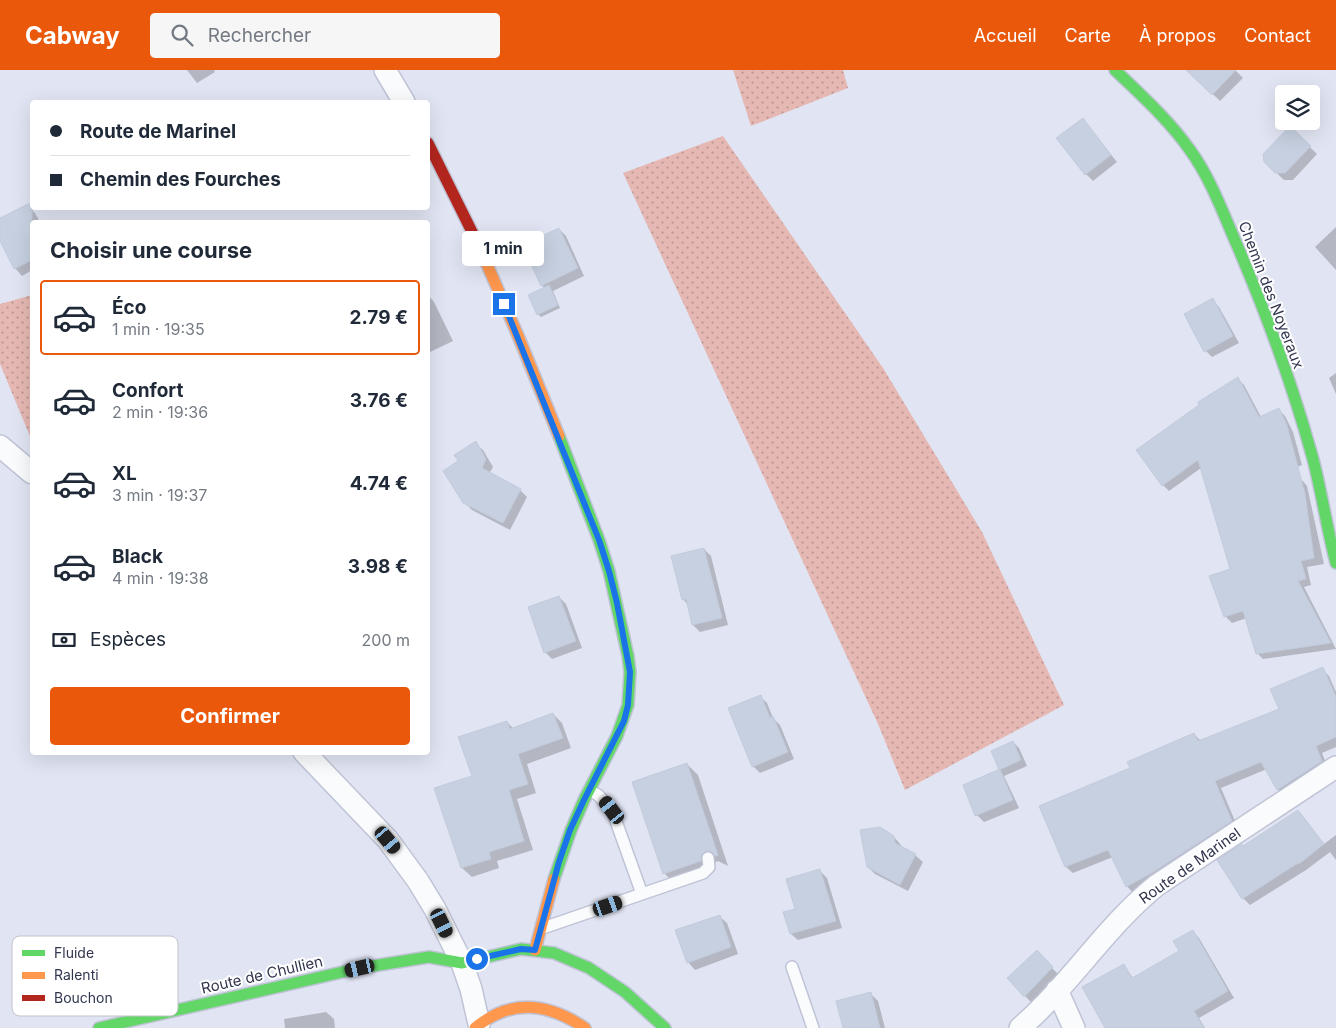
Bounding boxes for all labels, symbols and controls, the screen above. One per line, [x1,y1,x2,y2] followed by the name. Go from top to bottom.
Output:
[150,13,500,58] search box
[25,21,120,50] text: Cabway
[168,21,196,49] icon: search
[208,24,311,47] text: Rechercher
[974,25,1037,46] text: Accueil
[1065,25,1111,46] text: Carte
[1139,25,1216,46] text: À propos
[1244,25,1311,46] text: Contact
[1275,85,1320,130] map controls
[1275,85,1320,130] button: layers
[80,120,236,143] text: Route de Marinel
[80,168,281,191] text: Chemin des Fourches
[1235,218,1308,371] street label: Chemin des Noyeraux
[463,232,545,266] callout: 1 min
[50,237,252,263] text: Choisir une course
[483,238,523,258] text: 1 min
[493,293,515,315] route end
[52,295,97,340] icon: car
[112,296,146,319] text: Éco
[349,306,408,329] text: 2.79 €
[112,319,205,339] text: 1 min · 19:35
[52,378,97,423] icon: car
[112,379,183,402] text: Confort
[350,389,408,412] text: 3.76 €
[112,402,208,422] text: 2 min · 19:36
[52,461,97,506] icon: car
[112,462,137,485] text: XL
[350,472,408,495] text: 4.74 €
[112,485,207,505] text: 3 min · 19:37
[52,544,97,589] icon: car
[112,545,163,568] text: Black
[348,555,408,578] text: 3.98 €
[112,568,209,588] text: 4 min · 19:38
[50,626,78,654] icon: cash
[90,628,166,651] text: Espèces
[362,630,410,650] text: 200 m
[50,687,410,745] button: Confirmer
[596,794,627,826] car
[1135,823,1244,908] street label: Route de Marinel
[372,824,403,856] car
[591,894,624,918] car
[428,906,455,940] car
[12,936,178,1016] legend
[54,944,94,961] text: Fluide
[466,948,488,970] route start
[199,951,325,998] street label: Route de Chullien
[343,957,376,979] car
[54,966,99,983] text: Ralenti
[54,989,113,1006] text: Bouchon

